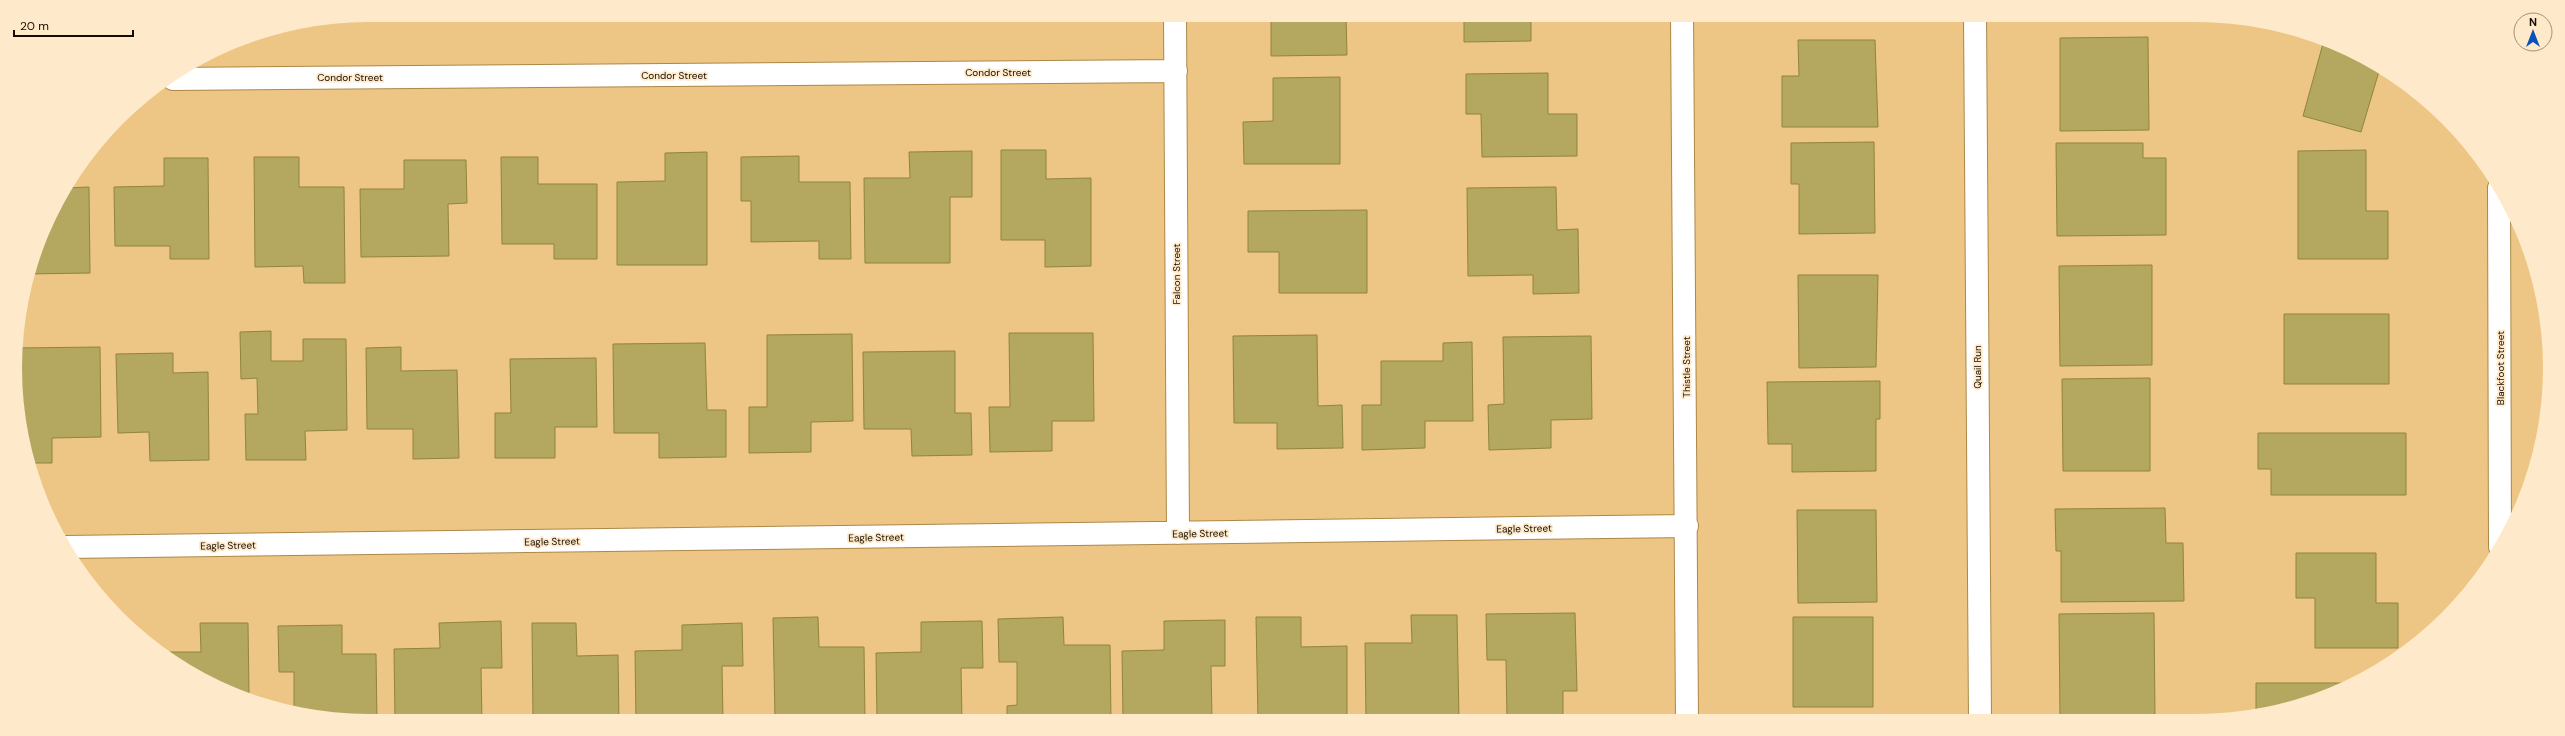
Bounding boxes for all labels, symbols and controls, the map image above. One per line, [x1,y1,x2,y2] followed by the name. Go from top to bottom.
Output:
[14,12,133,38] scale bar
[2513,12,2553,52] north arrow
[2529,15,2537,29] text: N
[20,18,49,34] text: 20 m
[965,66,1031,79] street label: Condor Street
[641,69,707,82] street label: Condor Street
[317,71,383,84] street label: Condor Street
[1170,243,1183,305] street label: Falcon Street
[2494,331,2507,405] street label: Blackfoot Street
[1680,336,1693,398] street label: Thistle Street
[1971,345,1984,389] street label: Quail Run
[1496,522,1552,535] street label: Eagle Street
[1172,527,1228,540] street label: Eagle Street
[848,531,904,544] street label: Eagle Street
[524,535,580,548] street label: Eagle Street
[200,539,256,552] street label: Eagle Street

